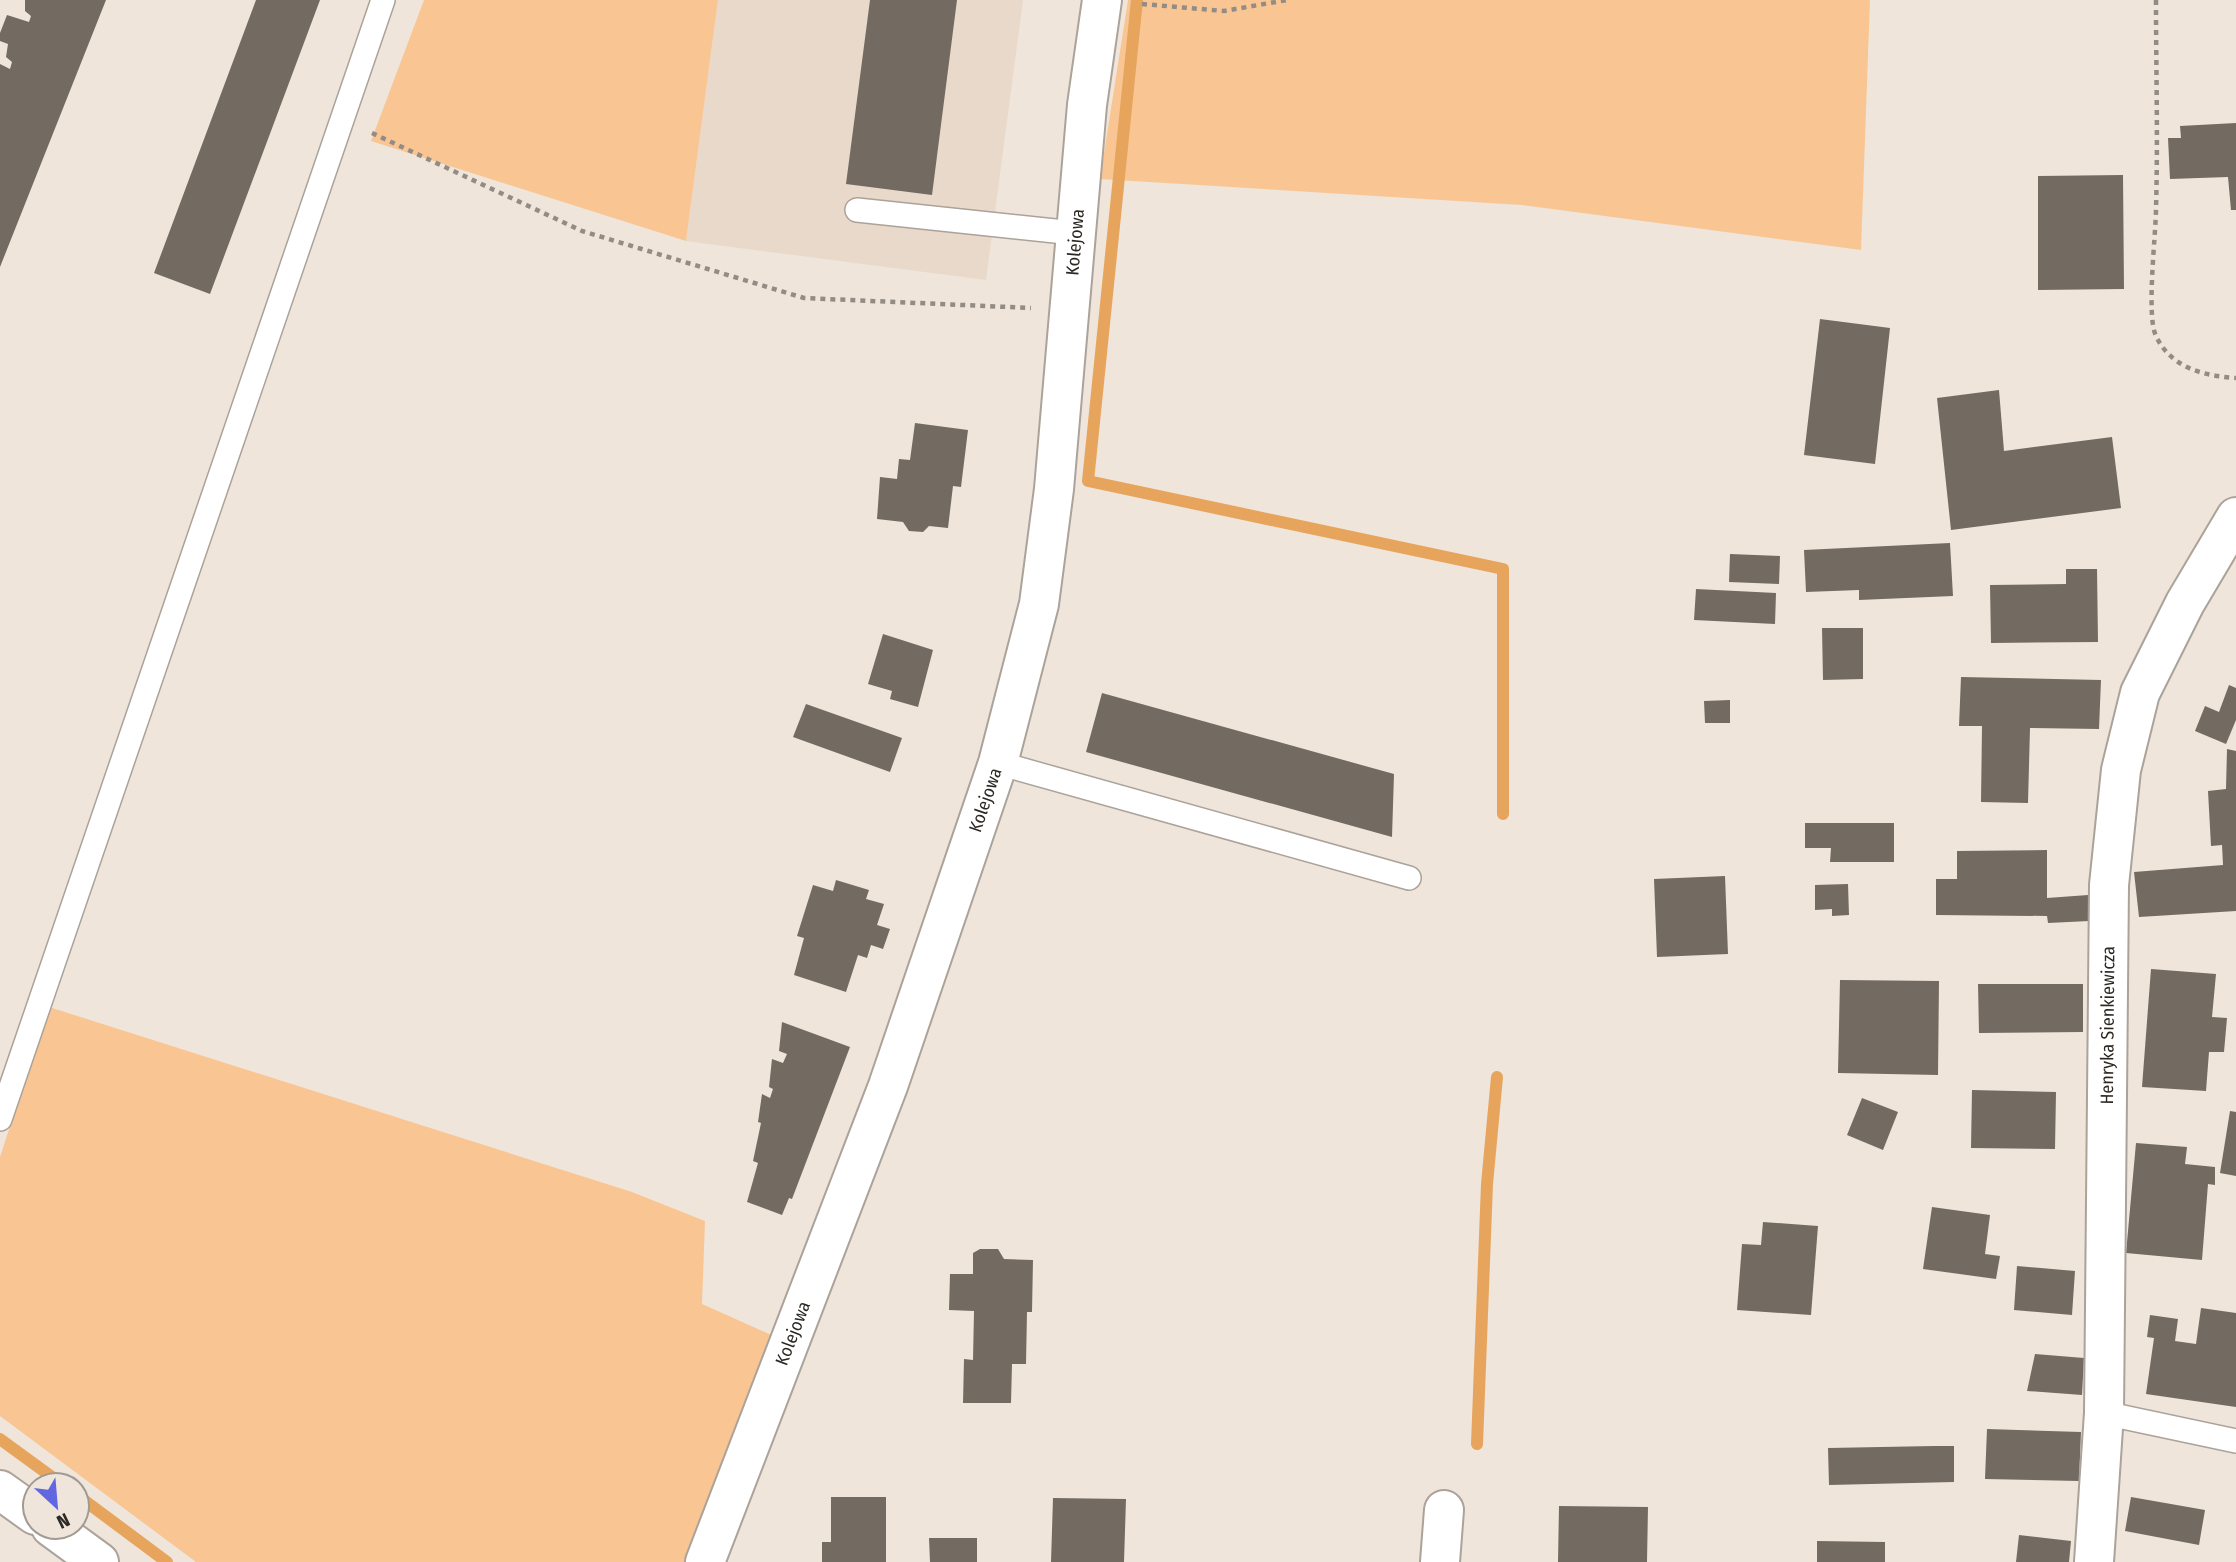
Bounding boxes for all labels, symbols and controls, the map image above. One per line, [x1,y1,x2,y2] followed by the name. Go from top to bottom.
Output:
[1061,208,1089,276] street label: Kolejowa
[964,765,1007,835] street label: Kolejowa
[2096,946,2119,1105] street label: Henryka Sienkiewicza
[771,1298,815,1368] street label: Kolejowa
[21,1471,91,1541] north arrow
[53,1508,73,1534] text: N

